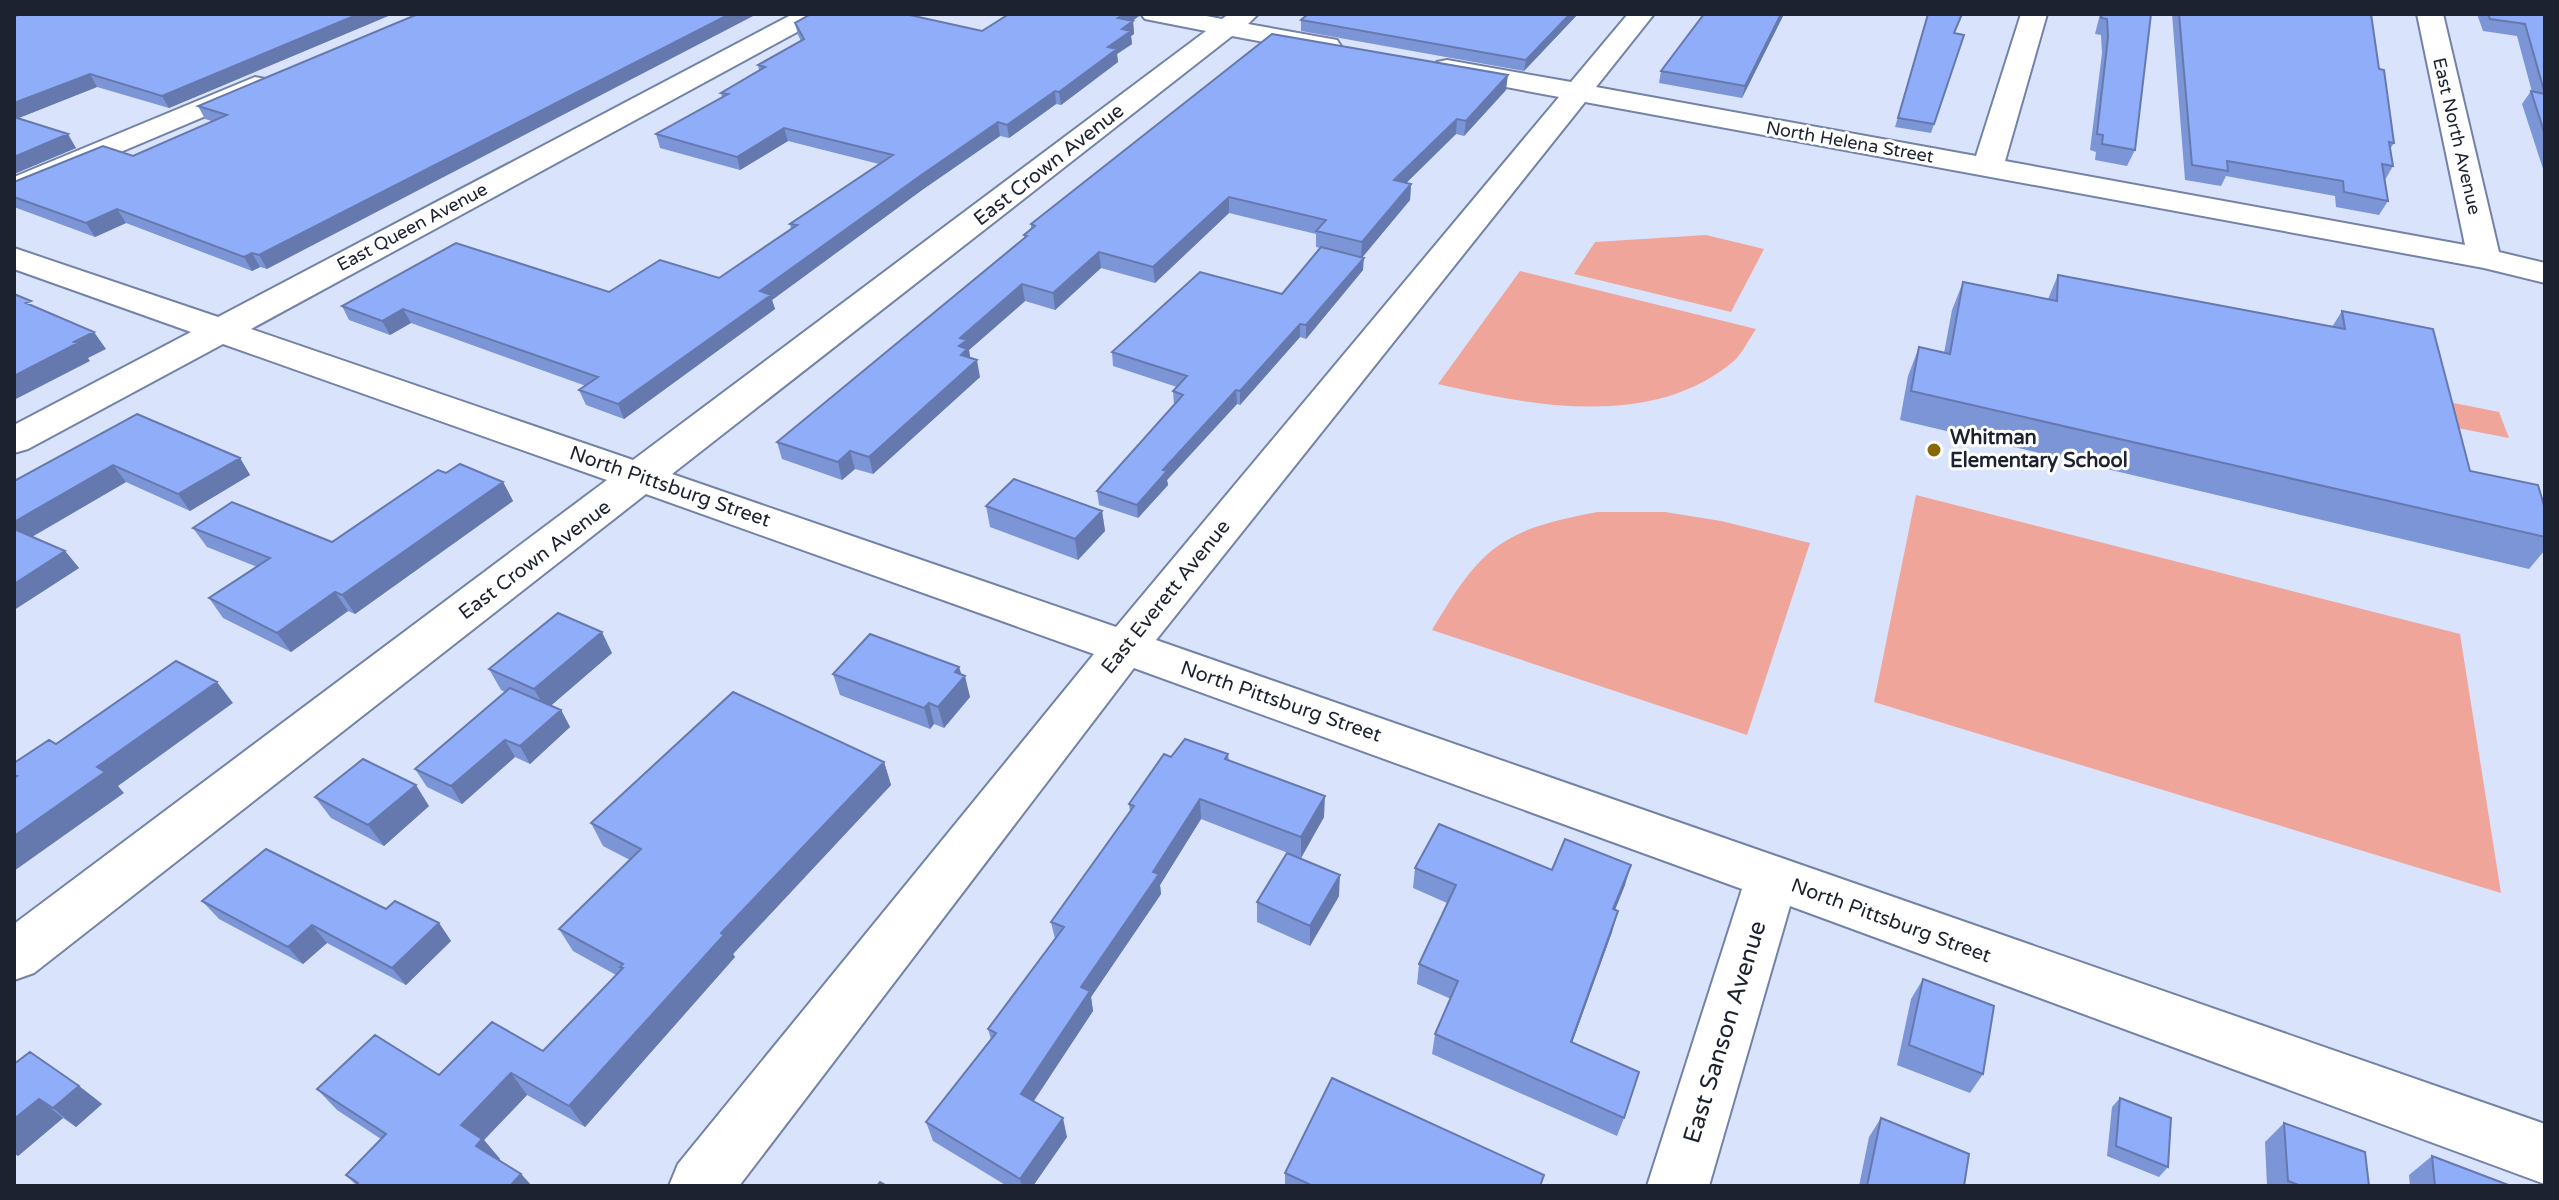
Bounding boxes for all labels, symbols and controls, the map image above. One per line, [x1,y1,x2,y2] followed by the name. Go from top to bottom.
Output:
[2428,55,2486,217] street label: East North Avenue
[969,99,1129,231] street label: East Crown Avenue
[1764,116,1936,168] street label: North Helena Street
[333,178,491,276] street label: East Queen Avenue
[1950,426,2128,473] place label: Whitman Elementary School
[566,441,774,533] street label: North Pittsburg Street
[1925,441,1943,459] marker: Whitman Elementary School
[454,495,616,625] street label: East Crown Avenue
[1097,515,1235,679] street label: East Everett Avenue
[1177,656,1385,748] street label: North Pittsburg Street
[1788,874,1995,968] street label: North Pittsburg Street
[1677,917,1773,1147] street label: East Sanson Avenue

